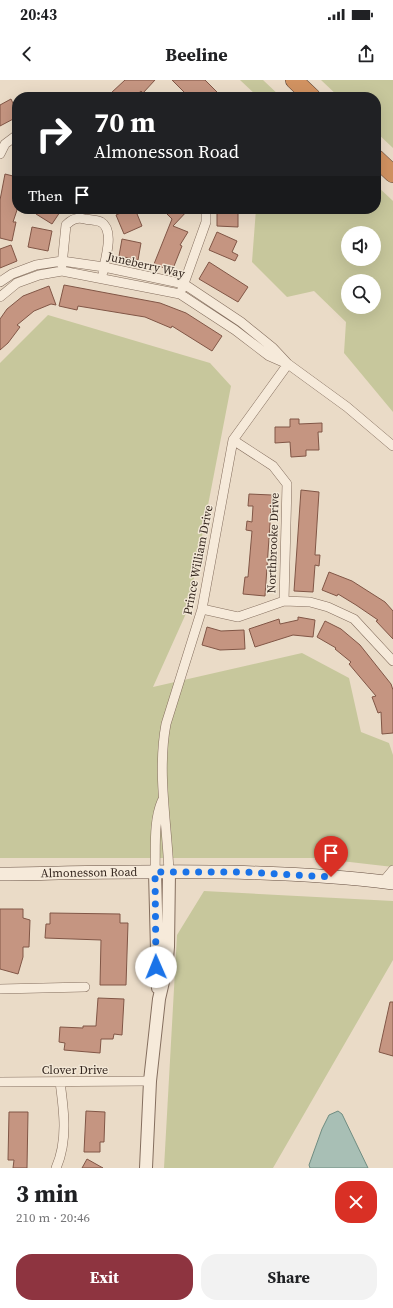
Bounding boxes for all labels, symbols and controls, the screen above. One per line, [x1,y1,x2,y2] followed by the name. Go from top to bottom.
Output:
[20,4,57,25] text: 20:43
[165,42,228,67] text: Beeline
[16,43,38,65] icon: back
[355,43,377,65] icon: share
[94,103,156,141] text: 70 m
[28,108,80,160] icon: right
[94,139,239,164] text: Almonesson Road
[71,184,93,206] icon: arrive
[28,185,63,206] text: Then
[341,226,381,314] map controls
[341,226,381,266] button: sound
[105,248,187,282] street label: Juneberry Way
[341,274,381,314] button: search
[263,492,283,594] street label: Northbrooke Drive
[180,504,216,616] street label: Prince William Drive
[314,836,348,877] pin
[320,842,342,864] icon: arrive
[40,864,138,881] street label: Almonesson Road
[135,946,177,988] position arrow
[42,1062,108,1078] street label: Clover Drive
[16,1177,78,1210] text: 3 min
[335,1181,377,1223] button: close
[16,1209,90,1226] text: 210 m · 20:46
[16,1254,193,1300] button: Exit
[201,1254,377,1300] button: Share

